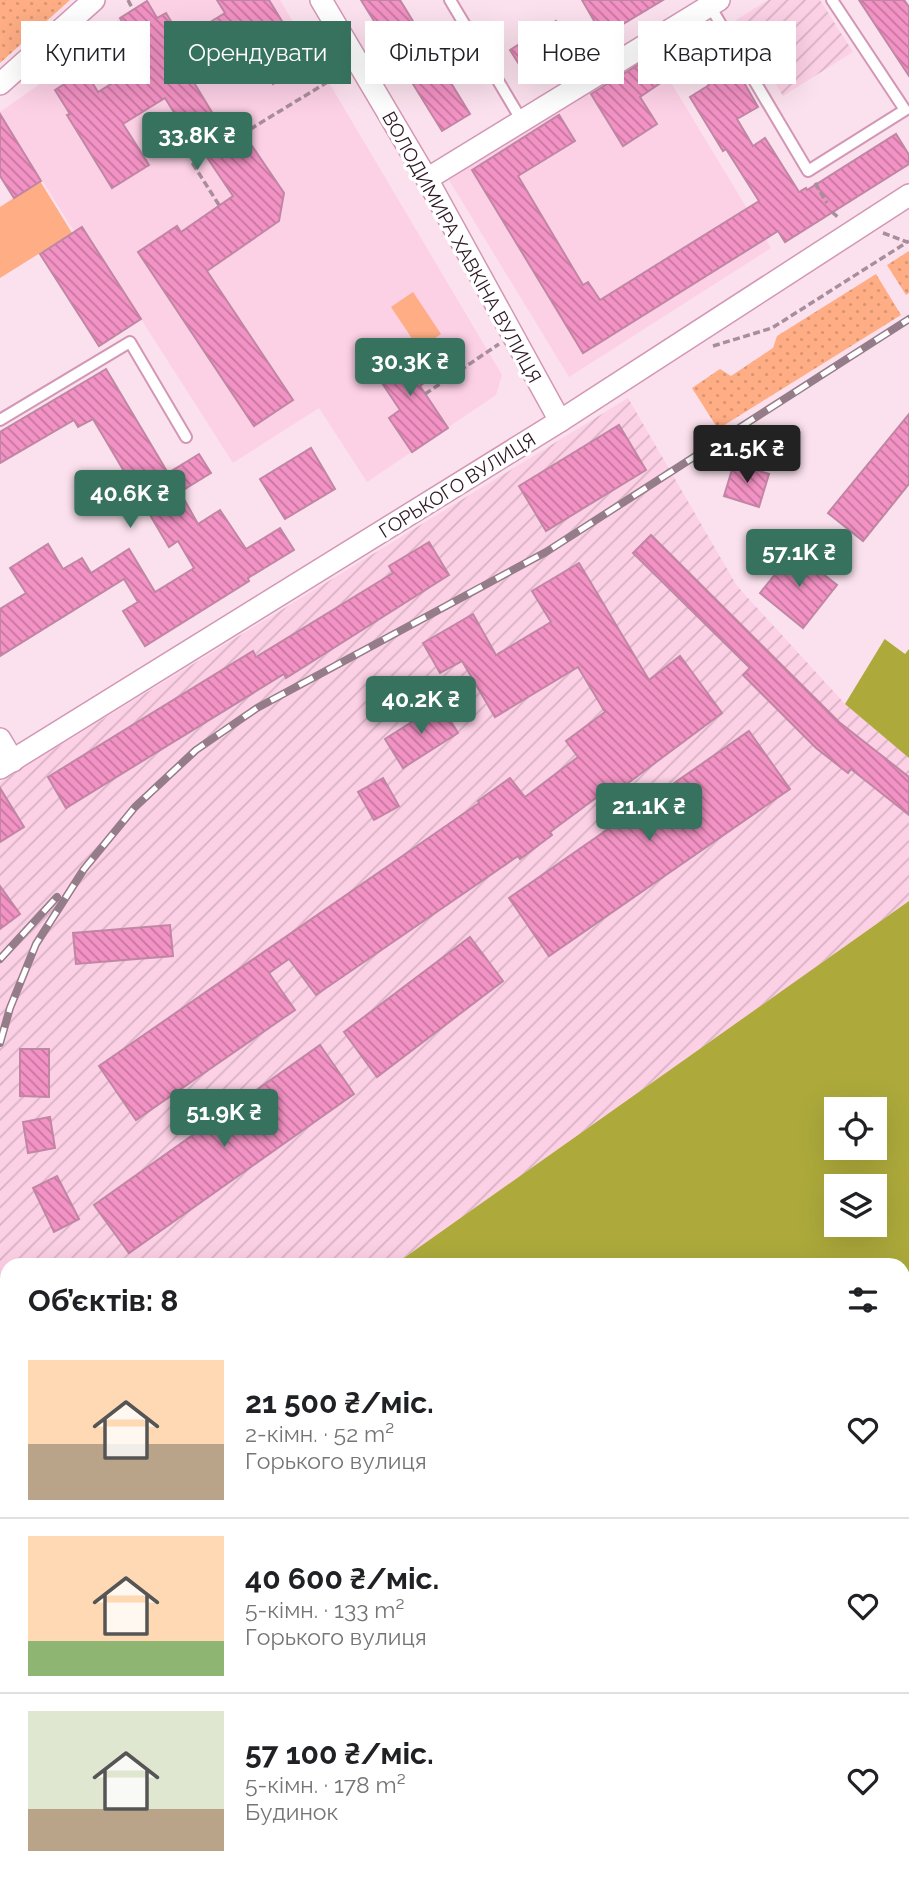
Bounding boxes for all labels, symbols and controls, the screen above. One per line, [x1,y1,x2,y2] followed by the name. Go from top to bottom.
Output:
[21,21,150,84] chip: Купити
[164,21,351,84] chip: Орендувати
[365,21,504,84] chip: Фільтри
[518,21,624,84] chip: Нове
[638,21,796,84] chip: Квартира
[378,108,546,386] street label: ВОЛОДИМИРА ХАВКІНА ВУЛИЦЯ
[132,113,262,172] pin: 33.8K ₴
[158,121,236,148] text: 33.8K ₴
[345,338,475,398] pin: 30.3K ₴
[371,347,449,374] text: 30.3K ₴
[682,426,812,485] pin: 21.5K ₴
[375,428,539,542] street label: ГОРЬКОГО ВУЛИЦЯ
[709,434,785,461] text: 21.5K ₴
[65,470,195,530] pin: 40.6K ₴
[90,479,170,506] text: 40.6K ₴
[734,530,864,589] pin: 57.1K ₴
[762,538,836,565] text: 57.1K ₴
[356,676,486,736] pin: 40.2K ₴
[382,685,460,712] text: 40.2K ₴
[584,784,714,843] pin: 21.1K ₴
[612,792,686,819] text: 21.1K ₴
[159,1090,289,1149] pin: 51.9K ₴
[824,1097,887,1237] map controls
[824,1097,887,1160] button: locate
[186,1098,262,1125] text: 51.9K ₴
[824,1174,887,1237] button: layers
[844,1281,882,1319] icon: filters
[28,1283,178,1318] text: Об’єктів: 8
[245,1385,434,1420] text: 21 500 ₴/міс.
[84,1388,168,1472] icon: home
[844,1411,882,1449] icon: heart
[245,1420,394,1447] text: 2-кімн. · 52 m²
[245,1447,427,1474] text: Горького вулиця
[245,1561,439,1596] text: 40 600 ₴/міс.
[84,1564,168,1648] icon: home
[844,1587,882,1625] icon: heart
[245,1596,404,1623] text: 5-кімн. · 133 m²
[245,1623,427,1650] text: Горького вулиця
[245,1736,434,1771] text: 57 100 ₴/міс.
[84,1739,168,1823] icon: home
[844,1762,882,1800] icon: heart
[245,1771,406,1798] text: 5-кімн. · 178 m²
[245,1798,339,1825] text: Будинок

